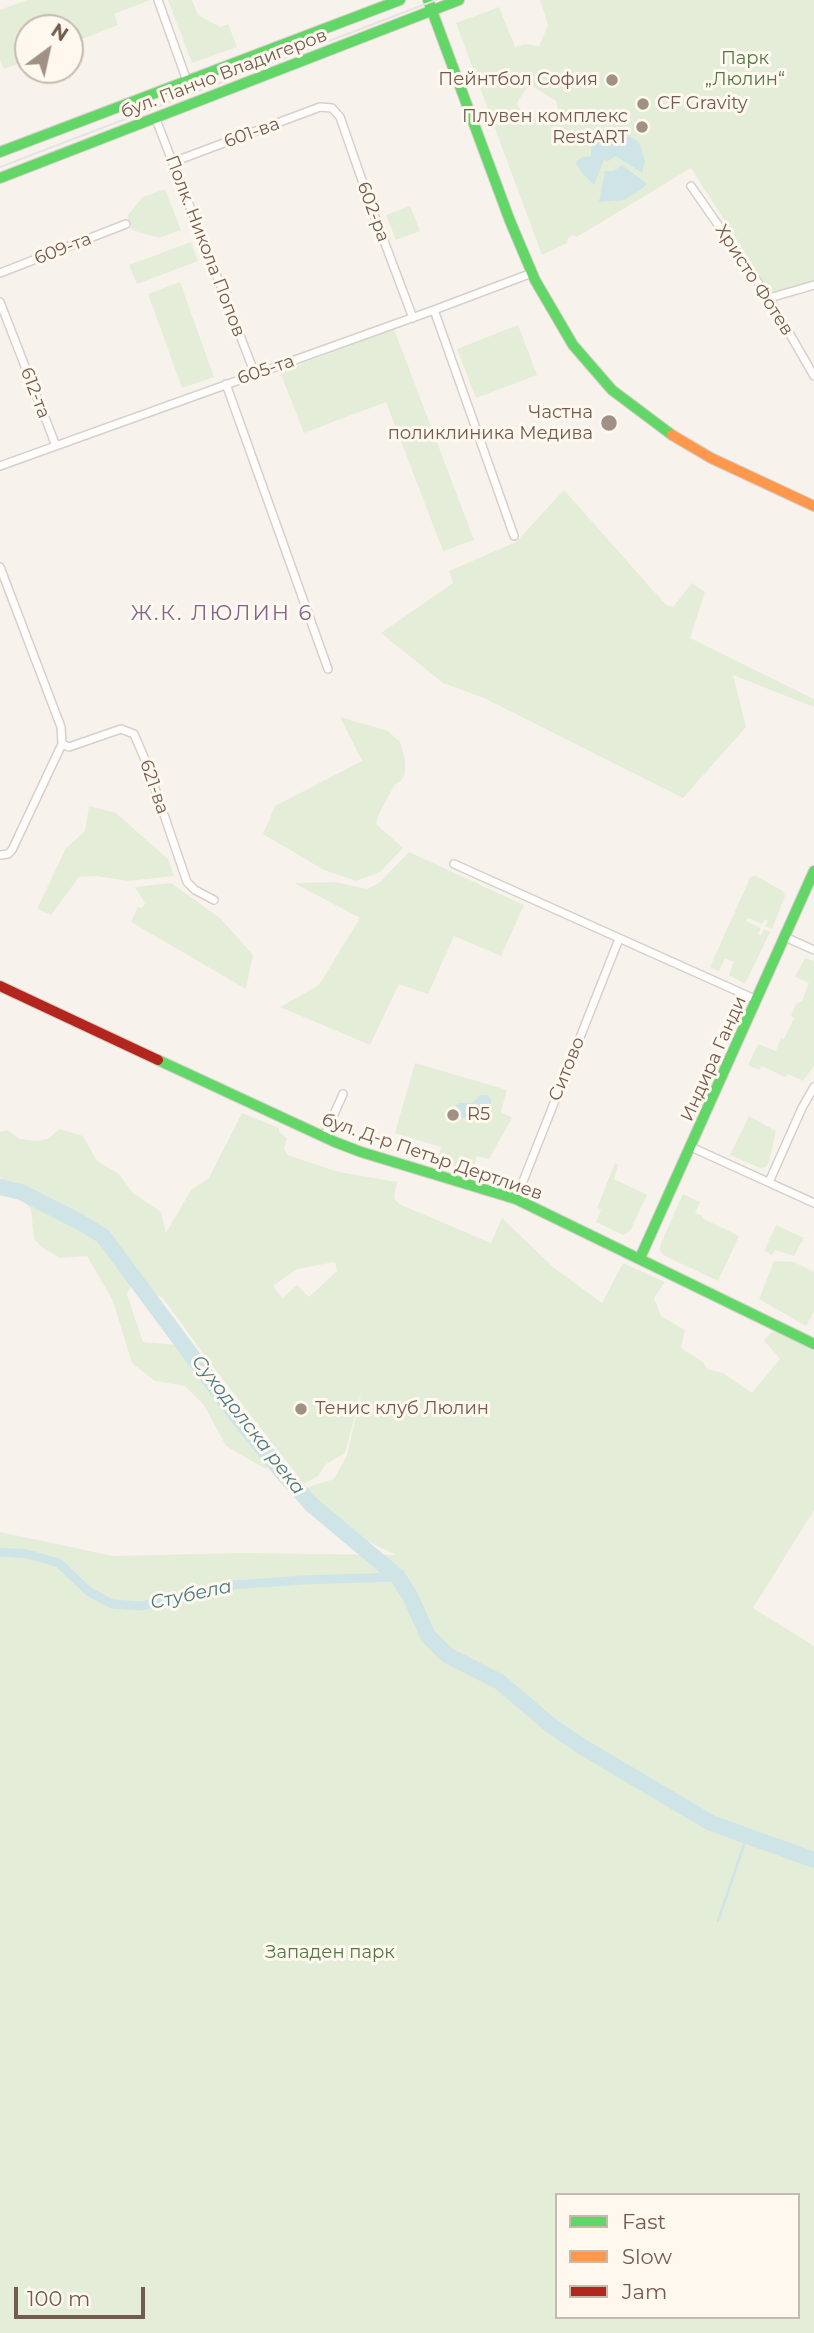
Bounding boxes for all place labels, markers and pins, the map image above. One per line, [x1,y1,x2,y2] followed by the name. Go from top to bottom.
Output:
[438,69,598,91] place label: Пейнтбол София
[604,72,620,88] marker: Пейнтбол София
[657,93,748,115] place label: CF Gravity
[635,96,651,112] marker: CF Gravity
[462,106,628,148] place label: Плувен комплекс RestART
[634,119,650,135] marker: Плувен комплекс RestART
[388,402,593,444] place label: Частна поликлиника Медива
[599,413,619,433] marker: Частна поликлиника Медива
[467,1104,490,1126] place label: R5
[445,1107,461,1123] marker: R5
[315,1398,489,1420] place label: Тенис клуб Люлин
[293,1401,309,1417] marker: Тенис клуб Люлин

